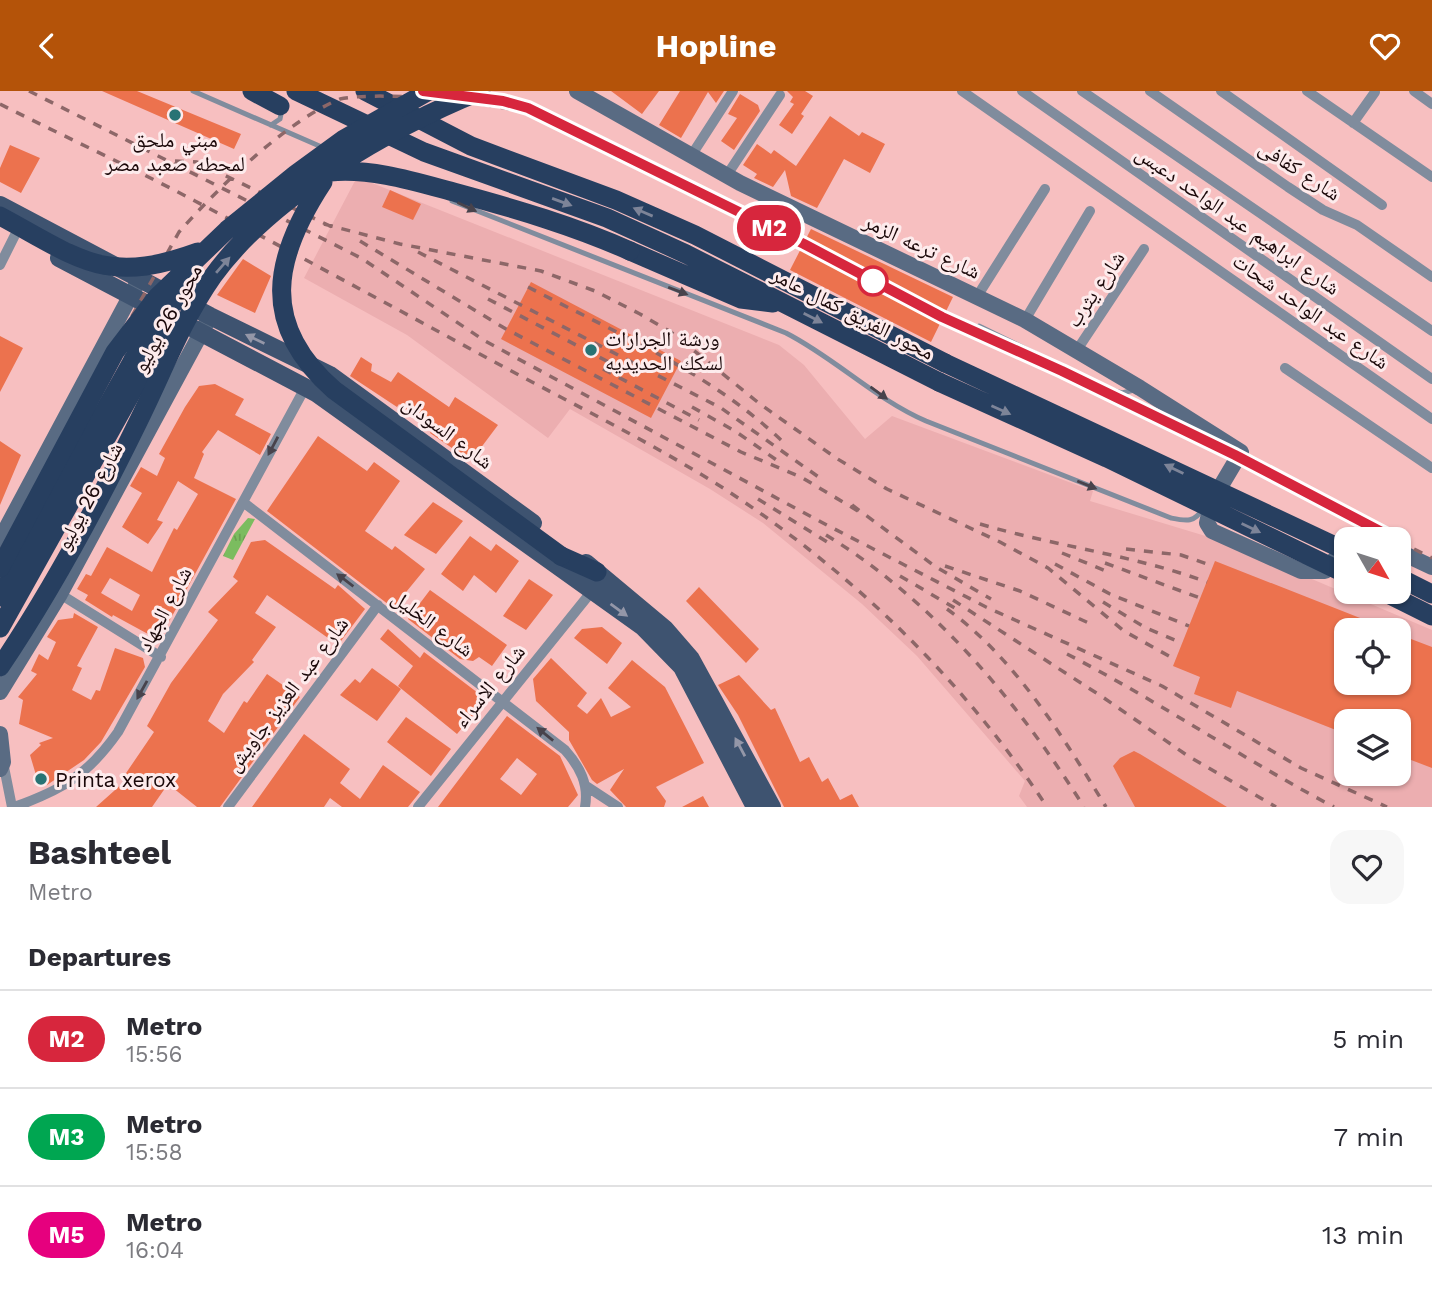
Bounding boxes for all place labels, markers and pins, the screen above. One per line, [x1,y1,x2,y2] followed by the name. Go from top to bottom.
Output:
[167,107,183,123] marker: مبني ملحق لمحطه صعبد مصر
[104,127,245,176] place label: مبني ملحق لمحطه صعبد مصر
[858,266,888,296] unlabelled marker
[605,326,723,375] place label: ورشة الجرارات لسكك الحديديه
[583,342,599,358] marker: ورشة الجرارات لسكك الحديديه
[55,767,176,792] place label: Printa xerox
[33,771,49,787] marker: Printa xerox

